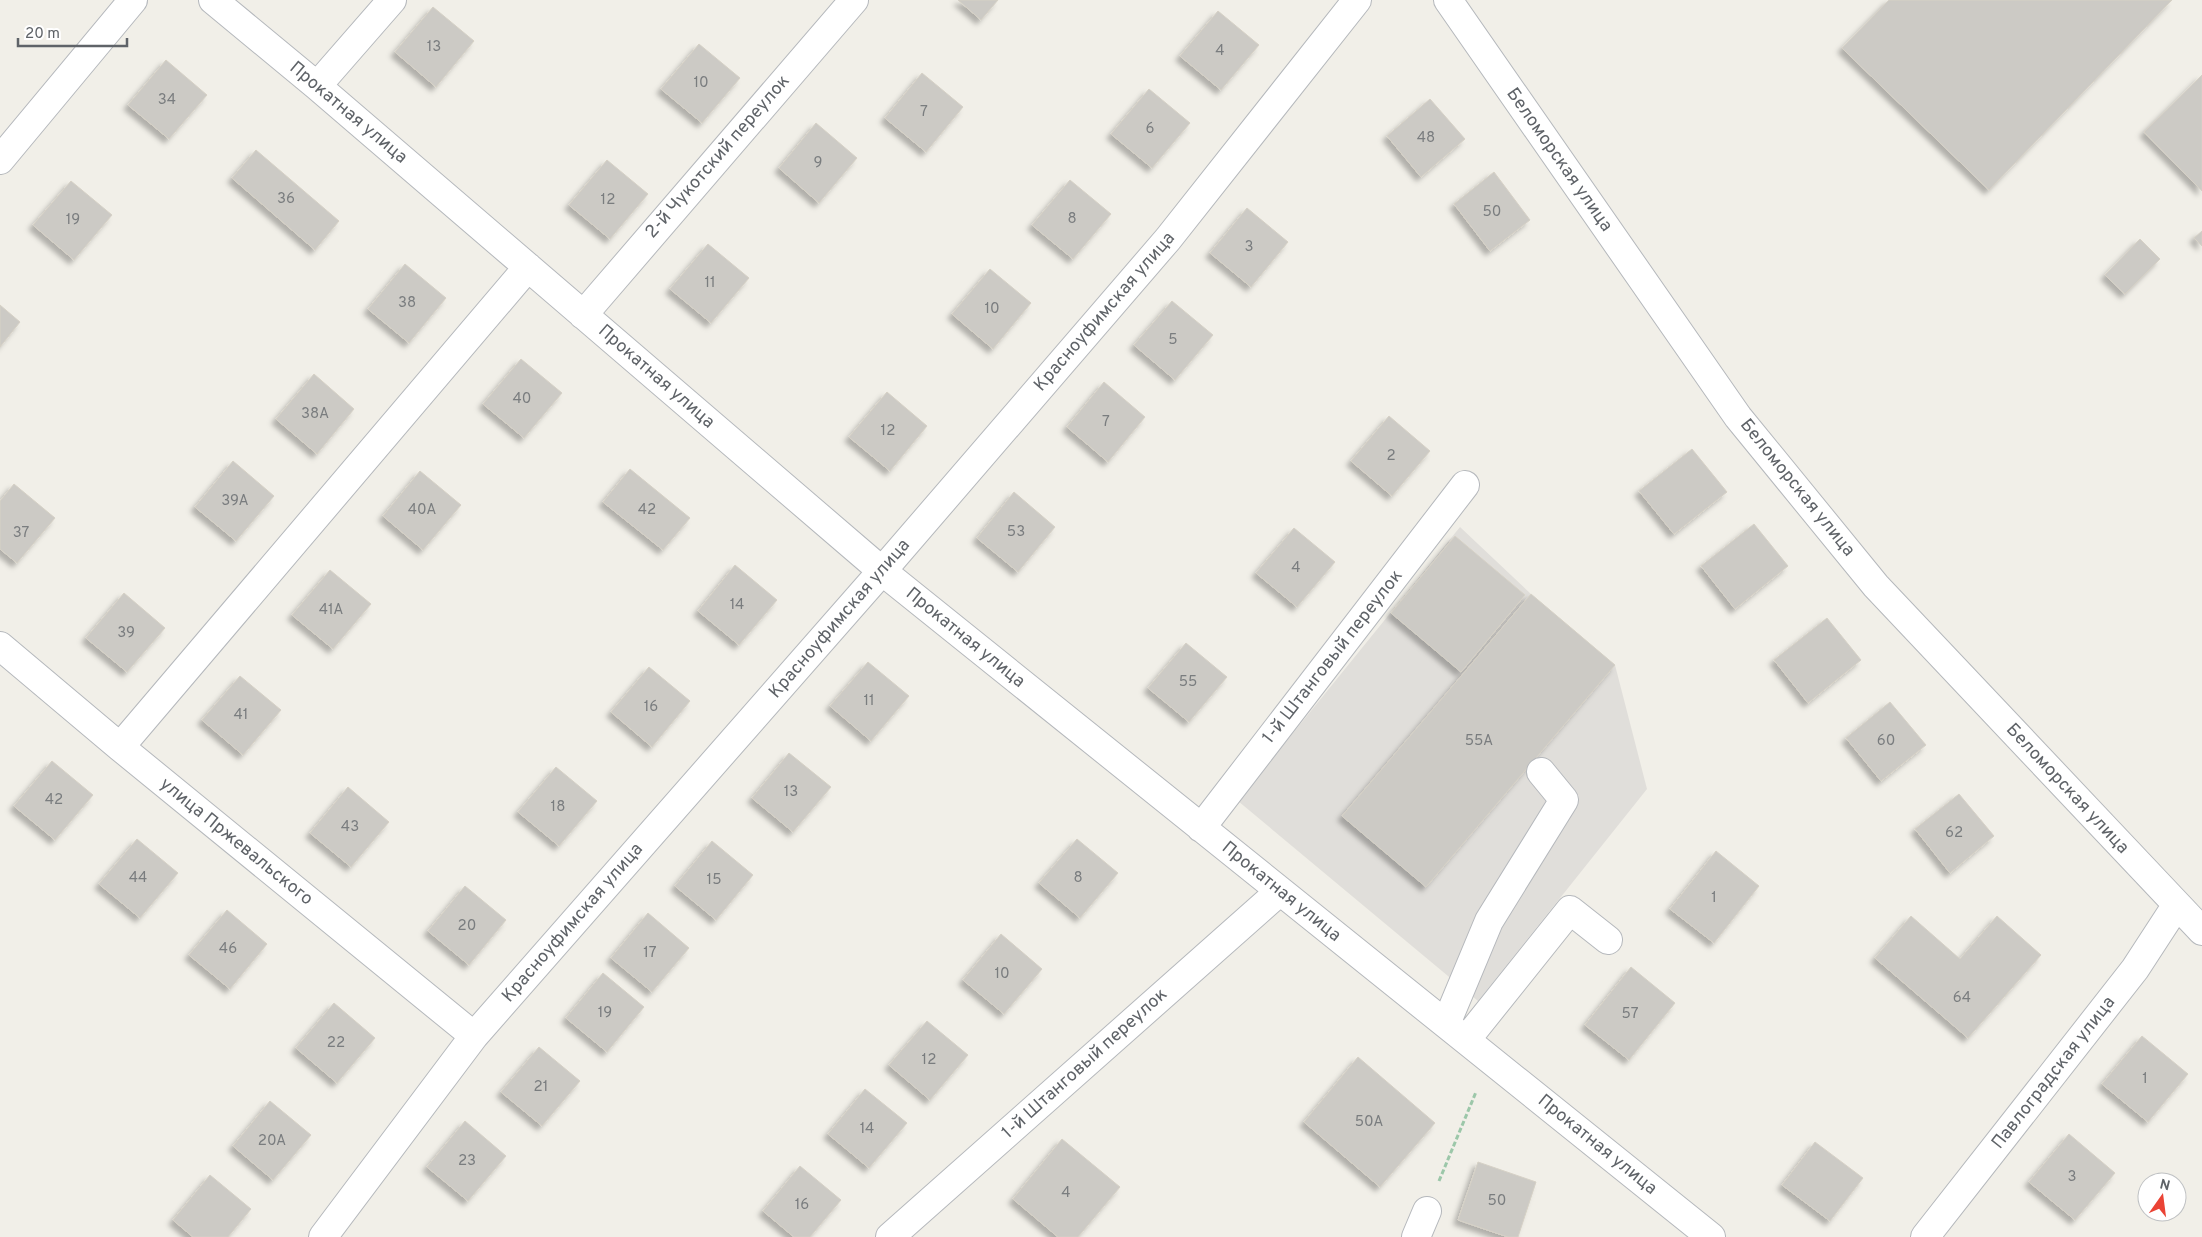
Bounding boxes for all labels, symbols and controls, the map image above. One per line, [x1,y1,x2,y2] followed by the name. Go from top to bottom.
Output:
[18,15,126,47] scale bar
[25,25,60,44] text: 20 m
[427,38,441,57] house number: 13
[1215,42,1225,61] house number: 4
[284,57,412,169] street label: Прокатная улица
[641,70,795,244] street label: 2-й Чукотский переулок
[693,74,709,93] house number: 10
[1501,83,1617,237] street label: Беломорская улица
[158,91,176,110] house number: 34
[920,103,928,122] house number: 7
[1146,120,1155,139] house number: 6
[1417,129,1435,148] house number: 48
[814,154,822,173] house number: 9
[277,190,295,209] house number: 36
[601,191,615,210] house number: 12
[1483,203,1501,222] house number: 50
[1067,210,1077,229] house number: 8
[66,211,80,230] house number: 19
[1029,227,1181,397] street label: Красноуфимская улица
[1244,238,1254,257] house number: 3
[704,274,716,293] house number: 11
[398,294,416,313] house number: 38
[984,300,1000,319] house number: 10
[593,320,719,434] street label: Прокатная улица
[1168,331,1178,350] house number: 5
[513,390,531,409] house number: 40
[301,405,329,424] house number: 38А
[1102,413,1110,432] house number: 7
[1734,414,1860,562] street label: Беломорская улица
[881,422,895,441] house number: 12
[1386,447,1396,466] house number: 2
[221,492,249,511] house number: 39А
[408,501,436,520] house number: 40А
[638,501,656,520] house number: 42
[1007,523,1025,542] house number: 53
[13,524,30,543] house number: 37
[764,534,916,704] street label: Красноуфимская улица
[1291,559,1301,578] house number: 4
[1258,565,1408,749] street label: 1-й Штанговый переулок
[901,583,1029,693] street label: Прокатная улица
[730,596,744,615] house number: 14
[319,601,343,620] house number: 41А
[117,624,135,643] house number: 39
[1179,673,1197,692] house number: 55
[863,692,875,711] house number: 11
[644,698,658,717] house number: 16
[234,706,248,725] house number: 41
[2000,719,2134,859] street label: Беломорская улица
[1465,732,1493,751] house number: 55А
[1877,732,1895,751] house number: 60
[155,773,317,911] street label: улица Пржевальского
[784,783,798,802] house number: 13
[45,791,63,810] house number: 42
[551,798,565,817] house number: 18
[341,818,359,837] house number: 43
[1945,824,1963,843] house number: 62
[1217,837,1345,947] street label: Прокатная улица
[497,838,649,1008] street label: Красноуфимская улица
[129,869,147,888] house number: 44
[1073,869,1083,888] house number: 8
[707,871,721,890] house number: 15
[1711,889,1717,908] house number: 1
[458,917,476,936] house number: 20
[219,940,237,959] house number: 46
[643,944,657,963] house number: 17
[994,965,1010,984] house number: 10
[997,984,1173,1144] street label: 1-й Штанговый переулок
[1953,989,1971,1008] house number: 64
[1987,992,2121,1154] street label: Павлоградская улица
[598,1004,612,1023] house number: 19
[1622,1005,1639,1024] house number: 57
[327,1034,345,1053] house number: 22
[922,1051,936,1070] house number: 12
[2142,1070,2148,1089] house number: 1
[534,1078,548,1097] house number: 21
[1533,1090,1661,1200] street label: Прокатная улица
[1355,1113,1383,1132] house number: 50А
[860,1120,874,1139] house number: 14
[258,1132,286,1151] house number: 20А
[458,1152,476,1171] house number: 23
[2067,1168,2077,1187] house number: 3
[2137,1172,2187,1222] north arrow
[2158,1176,2172,1195] text: N
[1061,1184,1071,1203] house number: 4
[1488,1192,1506,1211] house number: 50
[795,1196,809,1215] house number: 16

